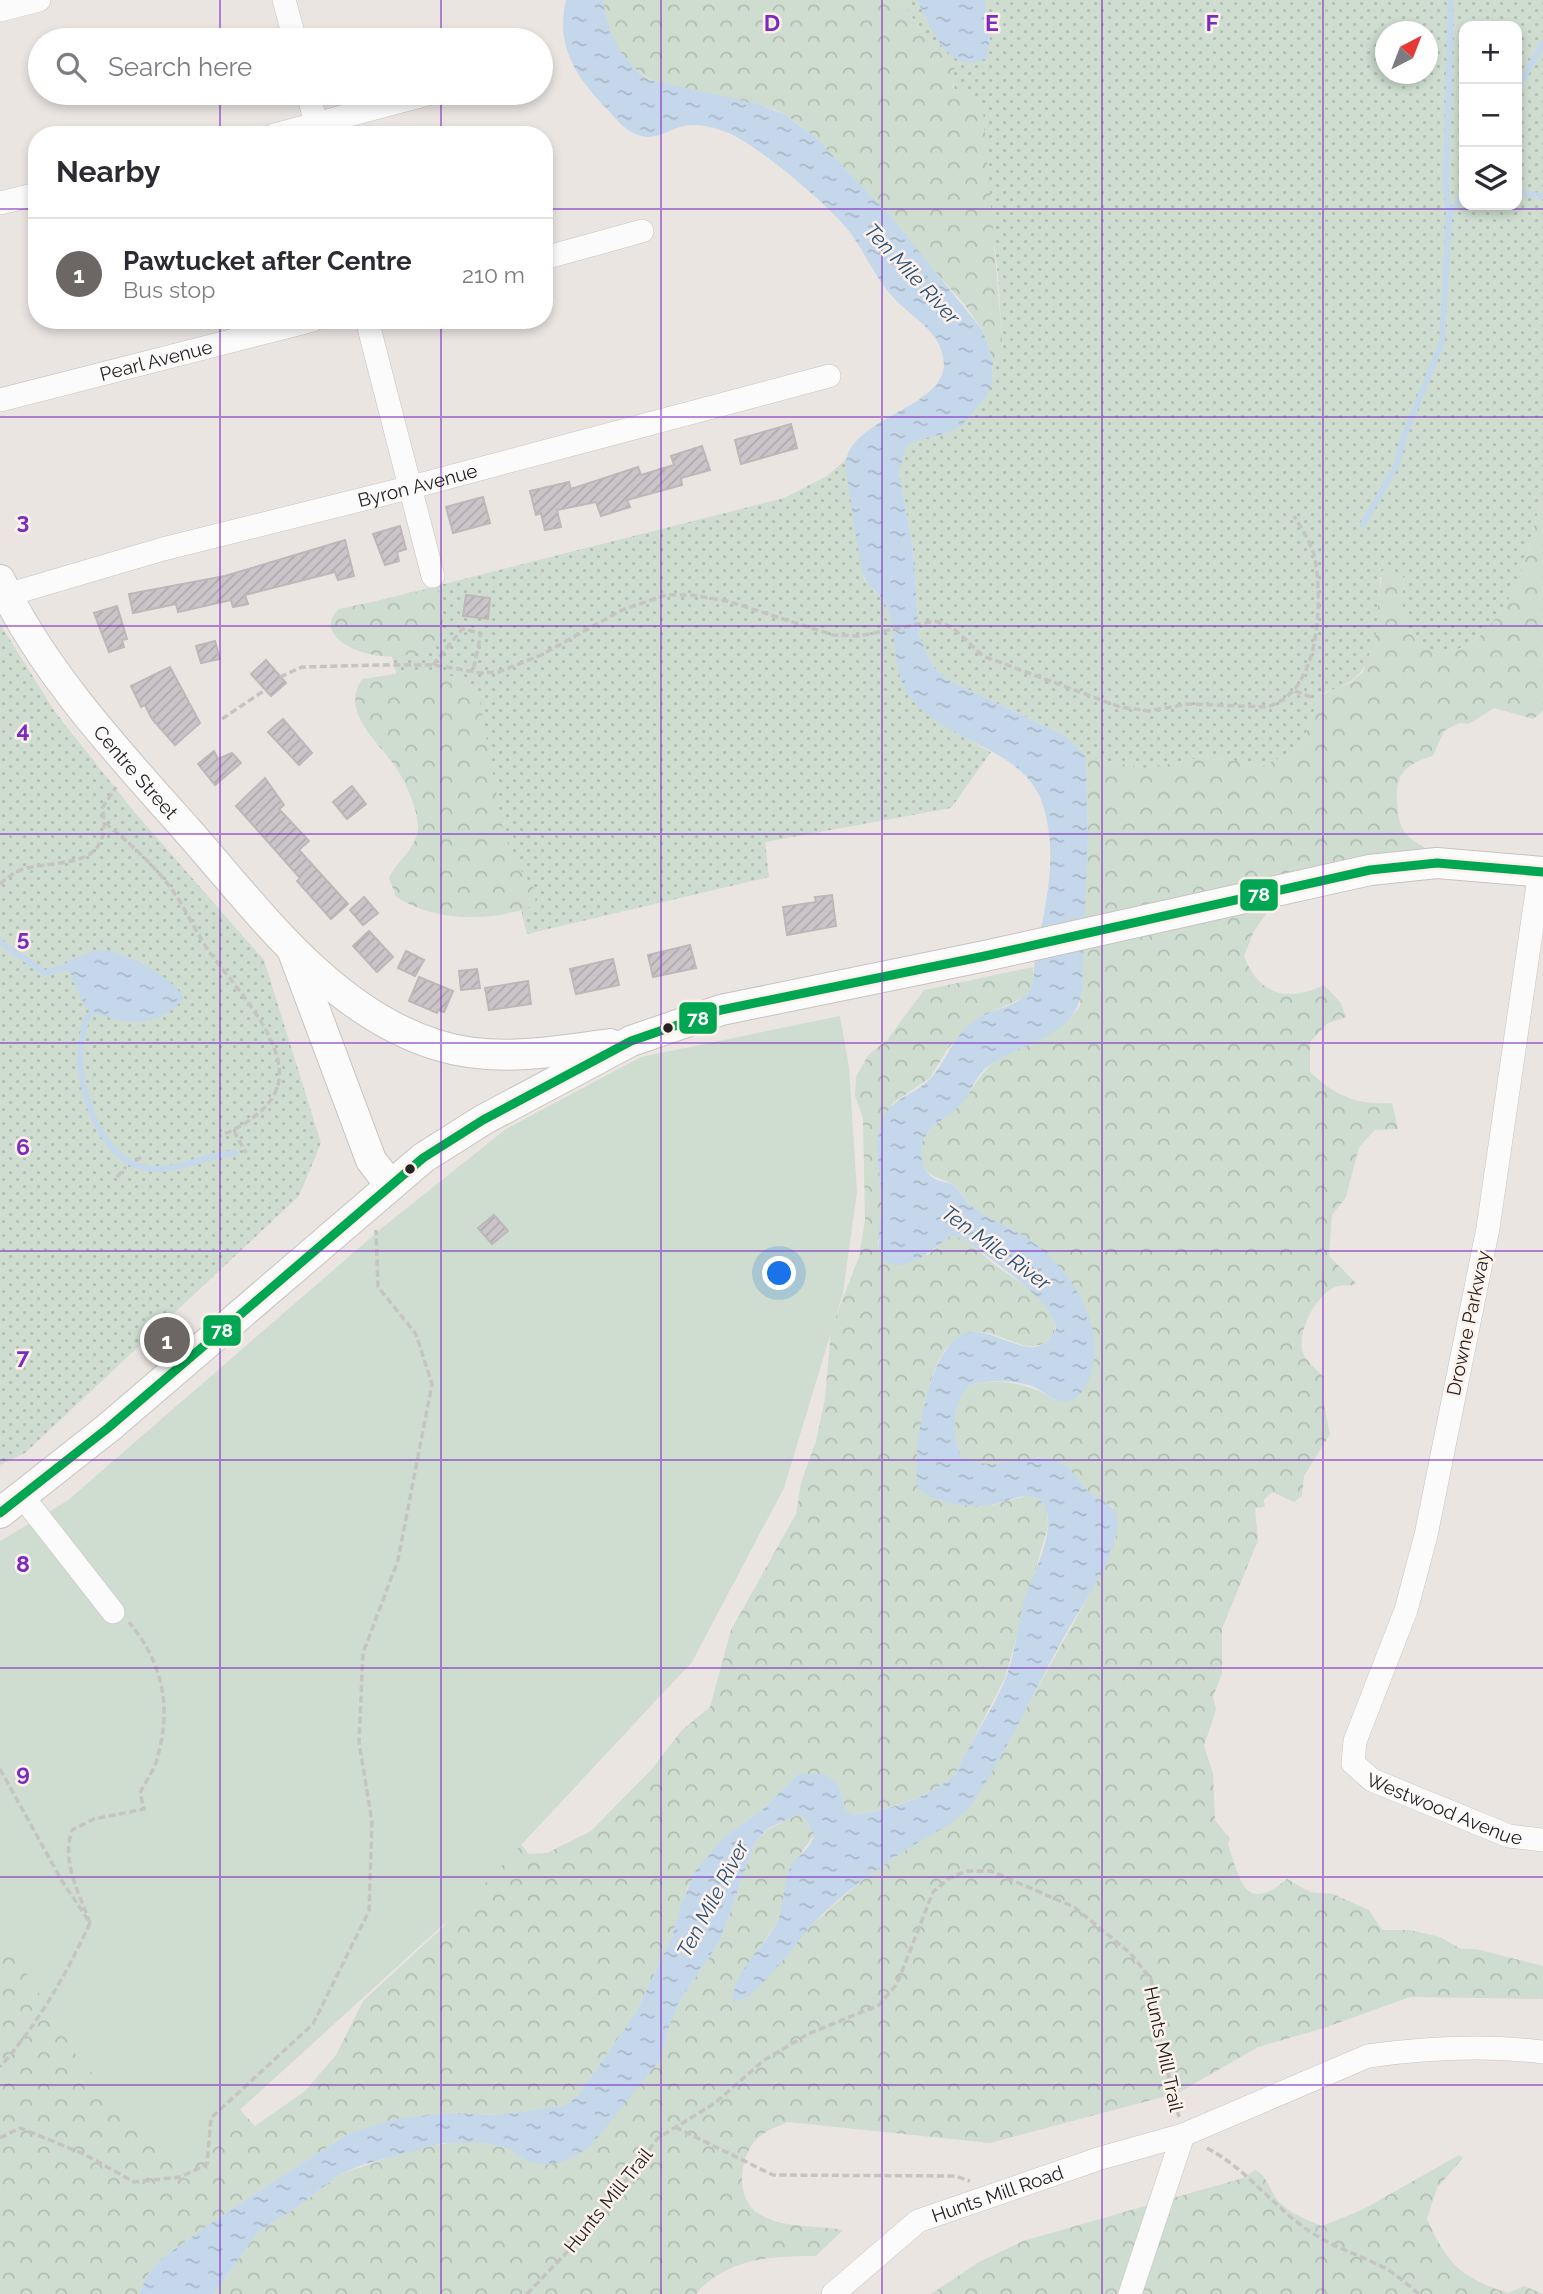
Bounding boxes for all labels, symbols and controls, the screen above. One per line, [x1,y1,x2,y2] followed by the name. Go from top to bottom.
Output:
[764,9,780,36] text: D
[985,9,999,36] text: E
[1205,9,1219,36] text: F
[1375,21,1438,84] north arrow
[1459,21,1522,210] map controls
[1459,21,1522,84] button: +
[28,28,553,105] search box
[52,48,90,86] icon: search
[108,52,252,82] text: Search here
[1459,84,1522,147] button: −
[1459,147,1522,210] button: layers
[56,154,160,189] text: Nearby
[859,218,966,330] water label: Ten Mile River
[123,246,411,276] text: Pawtucket after Centre
[73,261,85,288] text: 1
[462,261,525,288] text: 210 m
[123,276,215,303] text: Bus stop
[97,335,215,385] street label: Pearl Avenue
[355,459,480,511] street label: Byron Avenue
[17,507,29,534] text: 3
[16,716,30,743] text: 4
[89,721,183,824] street label: Centre Street
[1239,878,1279,912] line badge: 78
[1248,883,1270,905] text: 78
[17,924,30,951] text: 5
[678,1001,718,1035] line badge: 78
[687,1007,709,1029] text: 78
[661,1021,675,1035] unlabelled marker
[16,1133,30,1160] text: 6
[403,1162,417,1176] unlabelled marker
[937,1200,1056,1296] water label: Ten Mile River
[1442,1248,1494,1398] street label: Drowne Parkway
[762,1256,796,1290] your location
[144,1314,190,1366] pin: 1
[202,1314,242,1347] line badge: 78
[211,1319,233,1341] text: 78
[17,1342,30,1369] text: 7
[16,1550,30,1577] text: 8
[16,1759,30,1786] text: 9
[1364,1768,1523,1848] street label: Westwood Avenue
[671,1835,754,1961] water label: Ten Mile River
[1140,1984,1188,2115] street label: Hunts Mill Trail
[559,2143,657,2257] street label: Hunts Mill Trail
[929,2161,1066,2226] street label: Hunts Mill Road

